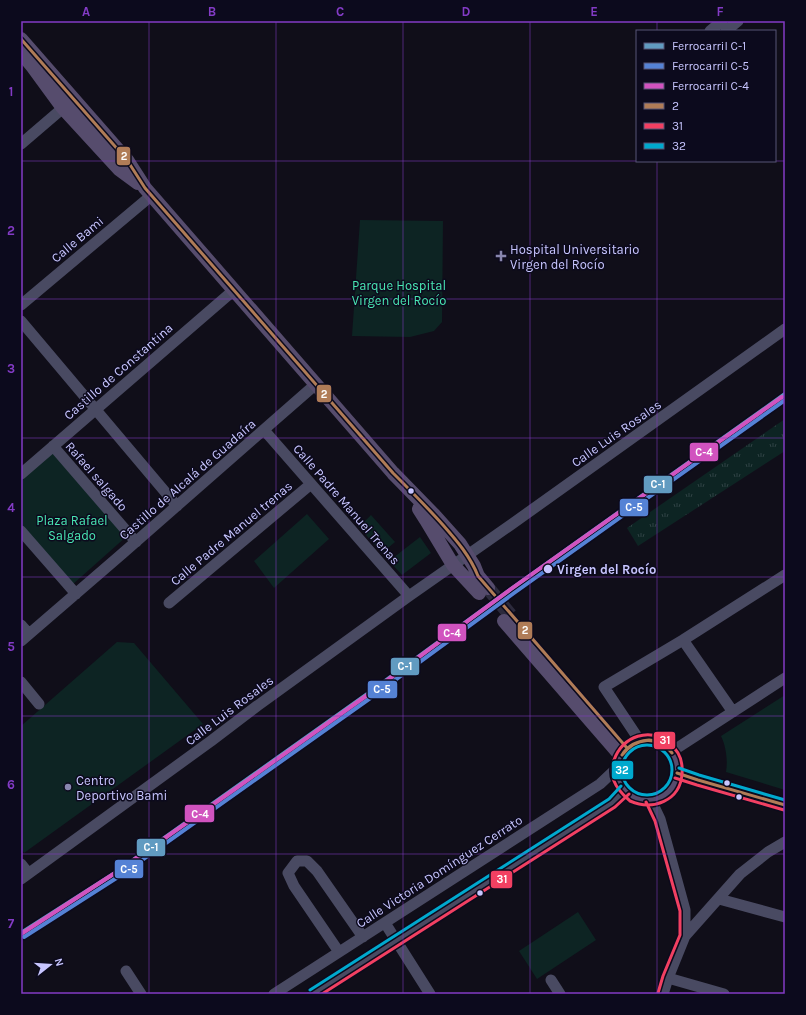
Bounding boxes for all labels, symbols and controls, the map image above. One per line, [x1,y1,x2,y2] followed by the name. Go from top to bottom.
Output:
[82,4,90,19] text: A
[208,4,216,19] text: B
[336,4,344,19] text: C
[462,4,471,19] text: D
[590,4,598,19] text: E
[716,4,724,19] text: F
[636,30,776,162] legend
[672,39,746,53] text: Ferrocarril C-1
[672,59,749,73] text: Ferrocarril C-5
[672,79,749,93] text: Ferrocarril C-4
[9,84,13,99] text: 1
[672,99,679,113] text: 2
[672,119,683,133] text: 31
[672,139,686,153] text: 32
[116,146,131,166] line badge: 2
[121,150,128,163] text: 2
[48,213,106,266] street label: Calle Bami
[7,223,15,238] text: 2
[510,242,639,272] place label: Hospital Universitario Virgen del Rocío
[495,250,507,262] marker: Hospital Universitario Virgen del Rocío
[352,278,446,308] park label: Parque Hospital Virgen del Rocío
[61,320,176,423] street label: Castillo de Constantina
[7,361,15,376] text: 3
[316,384,332,403] line badge: 2
[321,388,328,401] text: 2
[569,397,664,470] street label: Calle Luis Rosales
[116,416,259,543] street label: Castillo de Alcalá de Guadaíra
[62,439,131,514] street label: Rafael salgado
[290,441,403,568] street label: Calle Padre Manuel Trenas
[689,442,719,462] line badge: C-4
[695,446,713,459] text: C-4
[643,475,673,494] line badge: C-1
[167,478,295,589] street label: Calle Padre Manuel trenas
[651,478,666,491] text: C-1
[406,486,416,496] unlabelled marker
[619,498,649,517] line badge: C-5
[7,500,15,515] text: 4
[625,501,643,514] text: C-5
[36,513,108,543] park label: Plaza Rafael Salgado
[557,562,656,577] place label: Virgen del Rocío
[542,563,554,575] marker: Virgen del Rocío
[517,621,533,640] line badge: 2
[437,623,467,642] line badge: C-4
[522,624,529,637] text: 2
[443,627,461,640] text: C-4
[7,639,15,654] text: 5
[390,657,420,676] line badge: C-1
[398,660,413,673] text: C-1
[182,672,276,748] street label: Calle Luis Rosales
[367,680,398,699] line badge: C-5
[373,683,391,696] text: C-5
[653,731,676,750] line badge: 31
[660,734,670,747] text: 31
[611,760,634,780] line badge: 32
[615,764,629,777] text: 32
[76,773,167,803] place label: Centro Deportivo Bami
[7,777,15,792] text: 6
[722,778,732,788] unlabelled marker
[63,782,73,792] marker: Centro Deportivo Bami
[734,792,744,802] unlabelled marker
[184,804,215,823] line badge: C-4
[191,808,209,821] text: C-4
[354,812,525,931] street label: Calle Victoria Domínguez Cerrato
[136,838,166,857] line badge: C-1
[144,841,159,854] text: C-1
[114,859,144,879] line badge: C-5
[120,863,138,876] text: C-5
[490,870,513,889] line badge: 31
[497,873,507,886] text: 31
[475,888,485,898] unlabelled marker
[8,916,15,931] text: 7
[30,945,70,985] north arrow
[52,957,66,968] text: N

